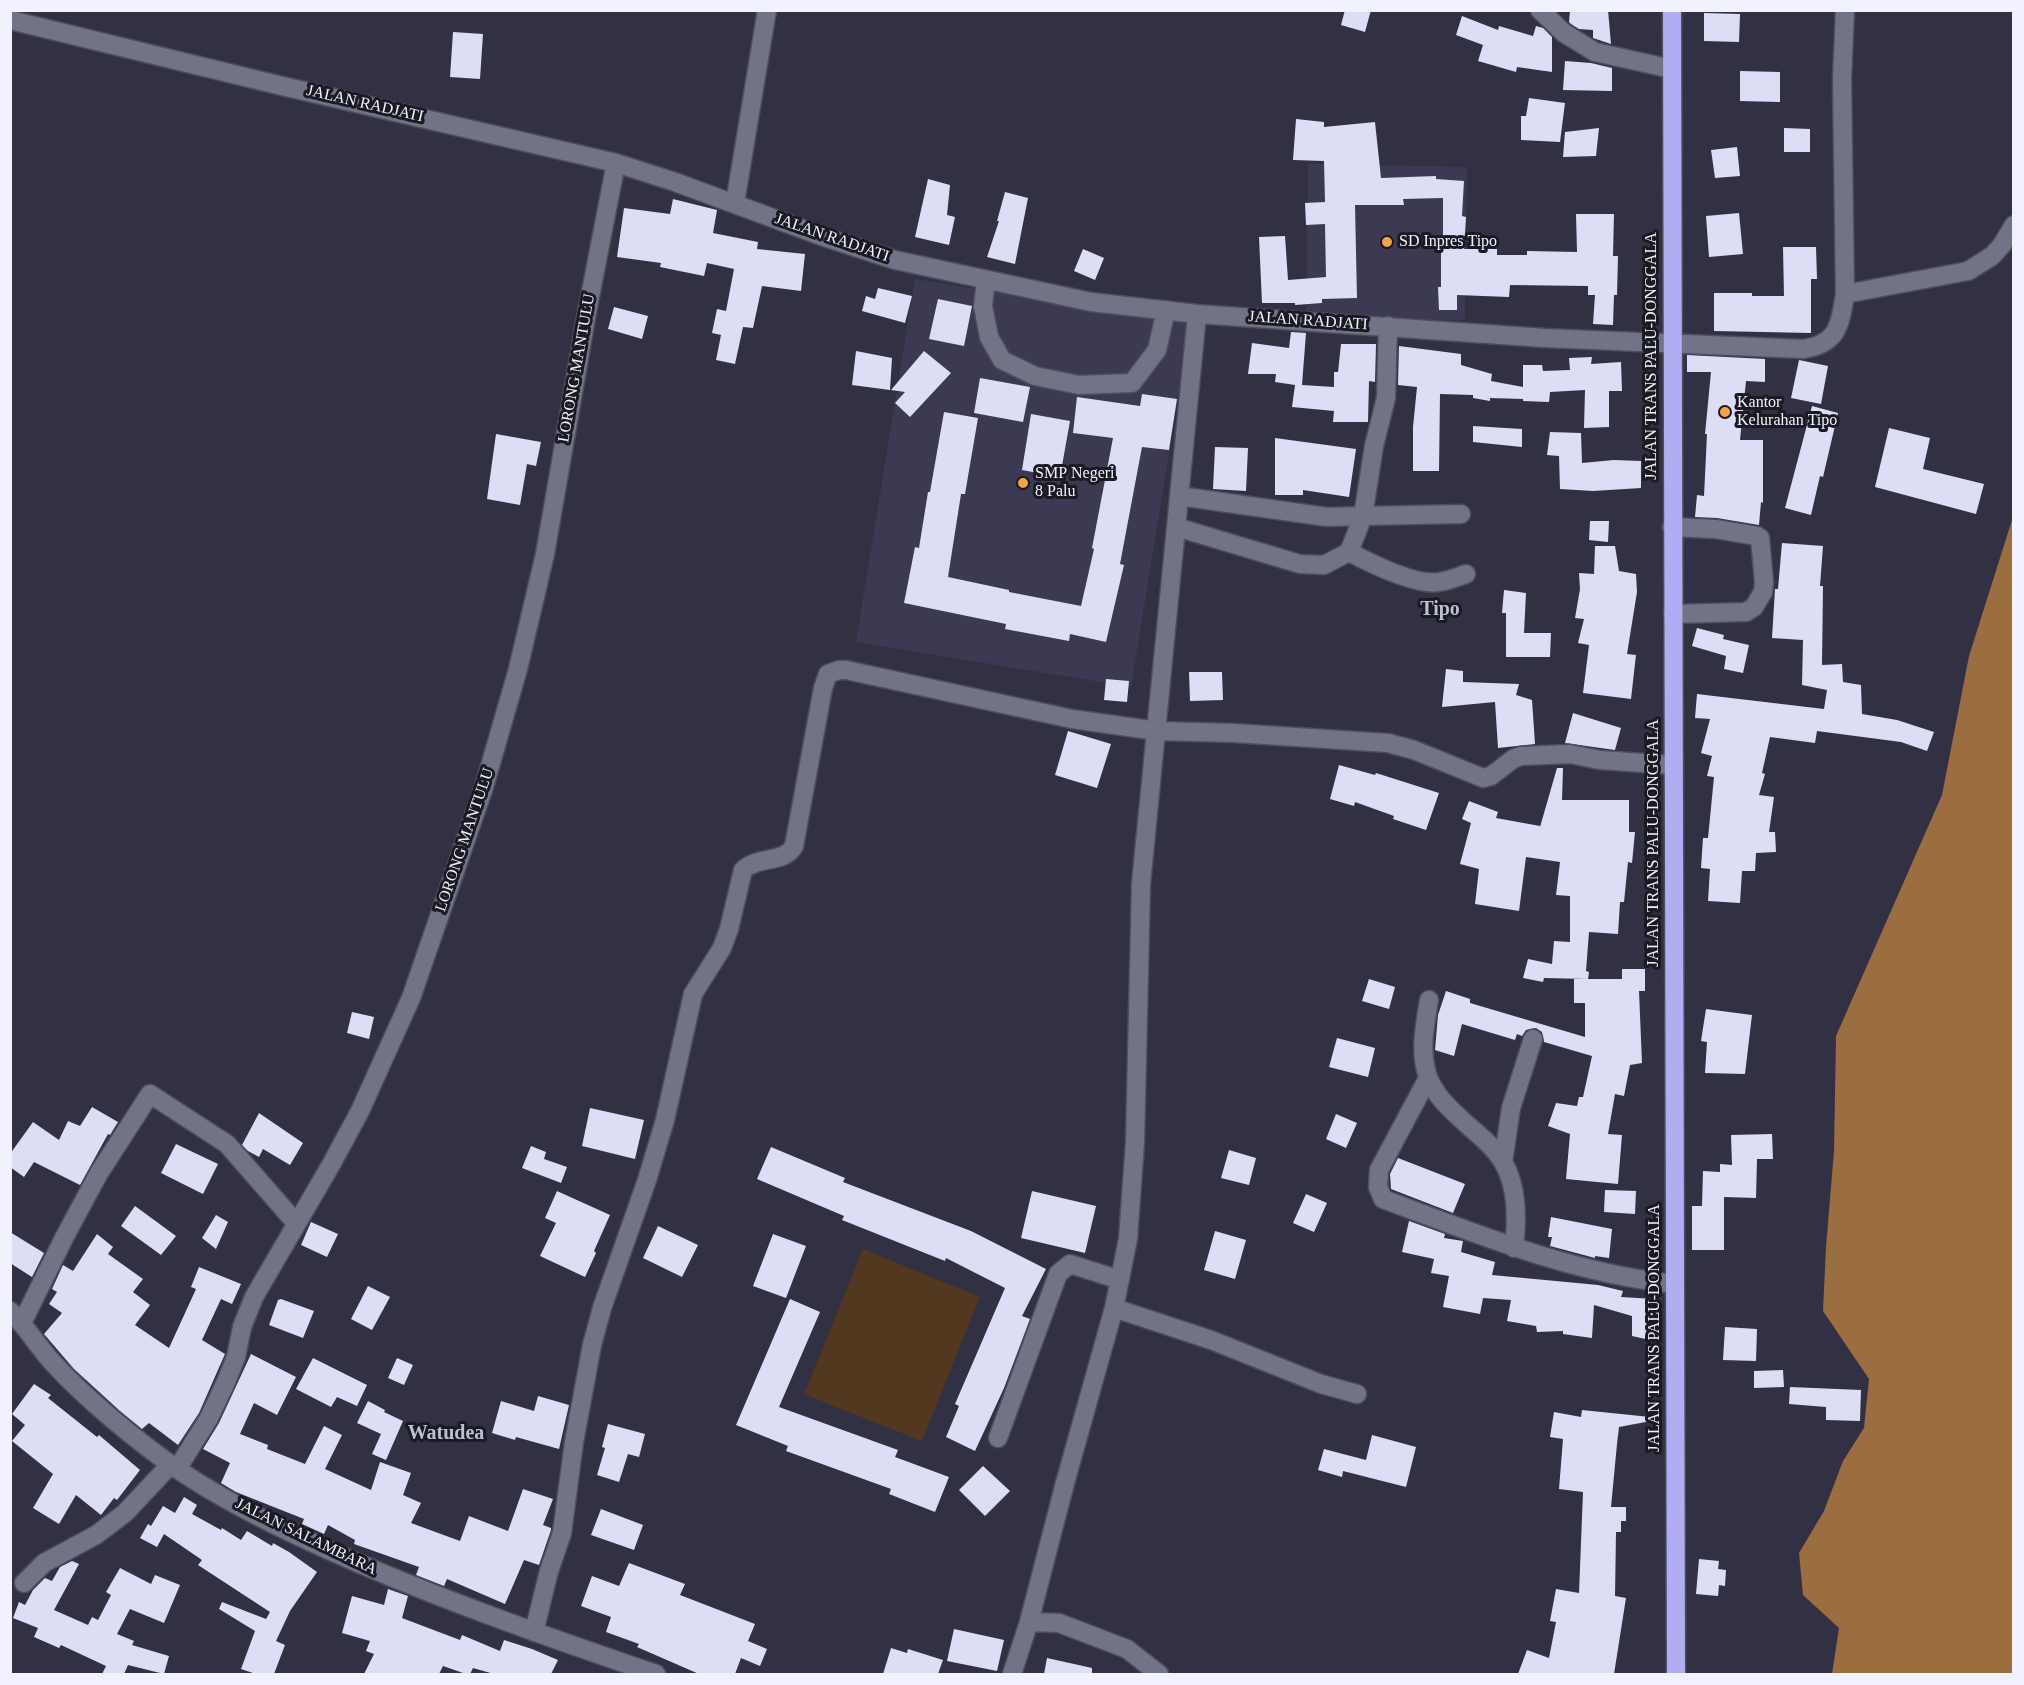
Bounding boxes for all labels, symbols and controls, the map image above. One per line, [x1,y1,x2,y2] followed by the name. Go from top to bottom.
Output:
[305,81,425,127] street label: JALAN RADJATI
[772,209,892,267] street label: JALAN RADJATI
[1399,232,1497,252] place label: SD Inpres Tipo
[1642,232,1662,480] street label: JALAN TRANS PALU-DONGGALA
[1380,235,1394,249] marker: SD Inpres Tipo
[554,292,600,444] street label: LORONG MANTULU
[1248,307,1368,335] street label: JALAN RADJATI
[1737,393,1837,431] place label: Kantor Kelurahan Tipo
[1718,405,1732,419] marker: Kantor Kelurahan Tipo
[1035,464,1115,502] place label: SMP Negeri 8 Palu
[1016,476,1030,490] marker: SMP Negeri 8 Palu
[1420,598,1460,622] district label: Tipo
[1644,719,1664,967] street label: JALAN TRANS PALU-DONGGALA
[431,766,499,914] street label: LORONG MANTULU
[1645,1204,1665,1452] street label: JALAN TRANS PALU-DONGGALA
[408,1422,484,1446] district label: Watudea
[232,1494,380,1580] street label: JALAN SALAMBARA

